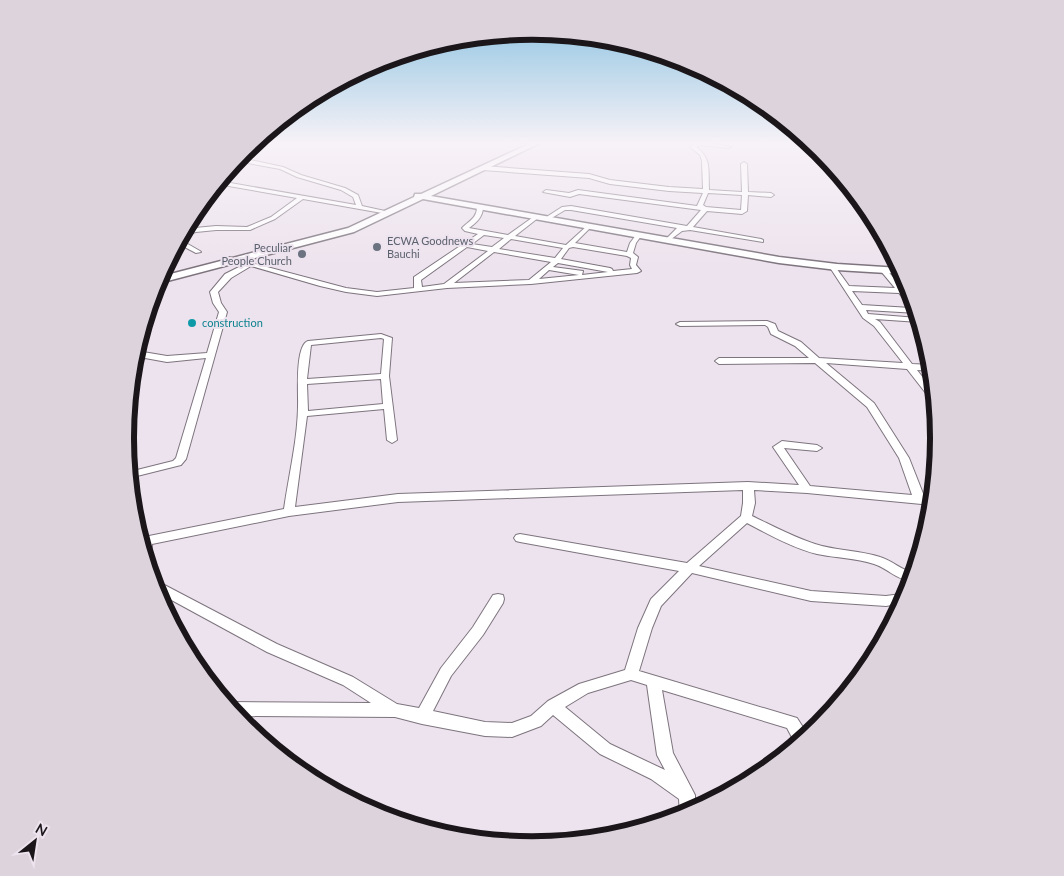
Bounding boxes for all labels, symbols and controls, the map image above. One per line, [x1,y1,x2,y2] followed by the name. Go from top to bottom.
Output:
[387,234,473,260] place label: ECWA Goodnews Bauchi
[221,241,292,267] place label: Peculiar People Church
[371,241,383,253] marker: ECWA Goodnews Bauchi
[296,248,308,260] marker: Peculiar People Church
[202,316,263,329] place label: construction
[186,317,198,329] marker: construction
[10,816,60,866] north arrow
[33,819,51,839] text: N

